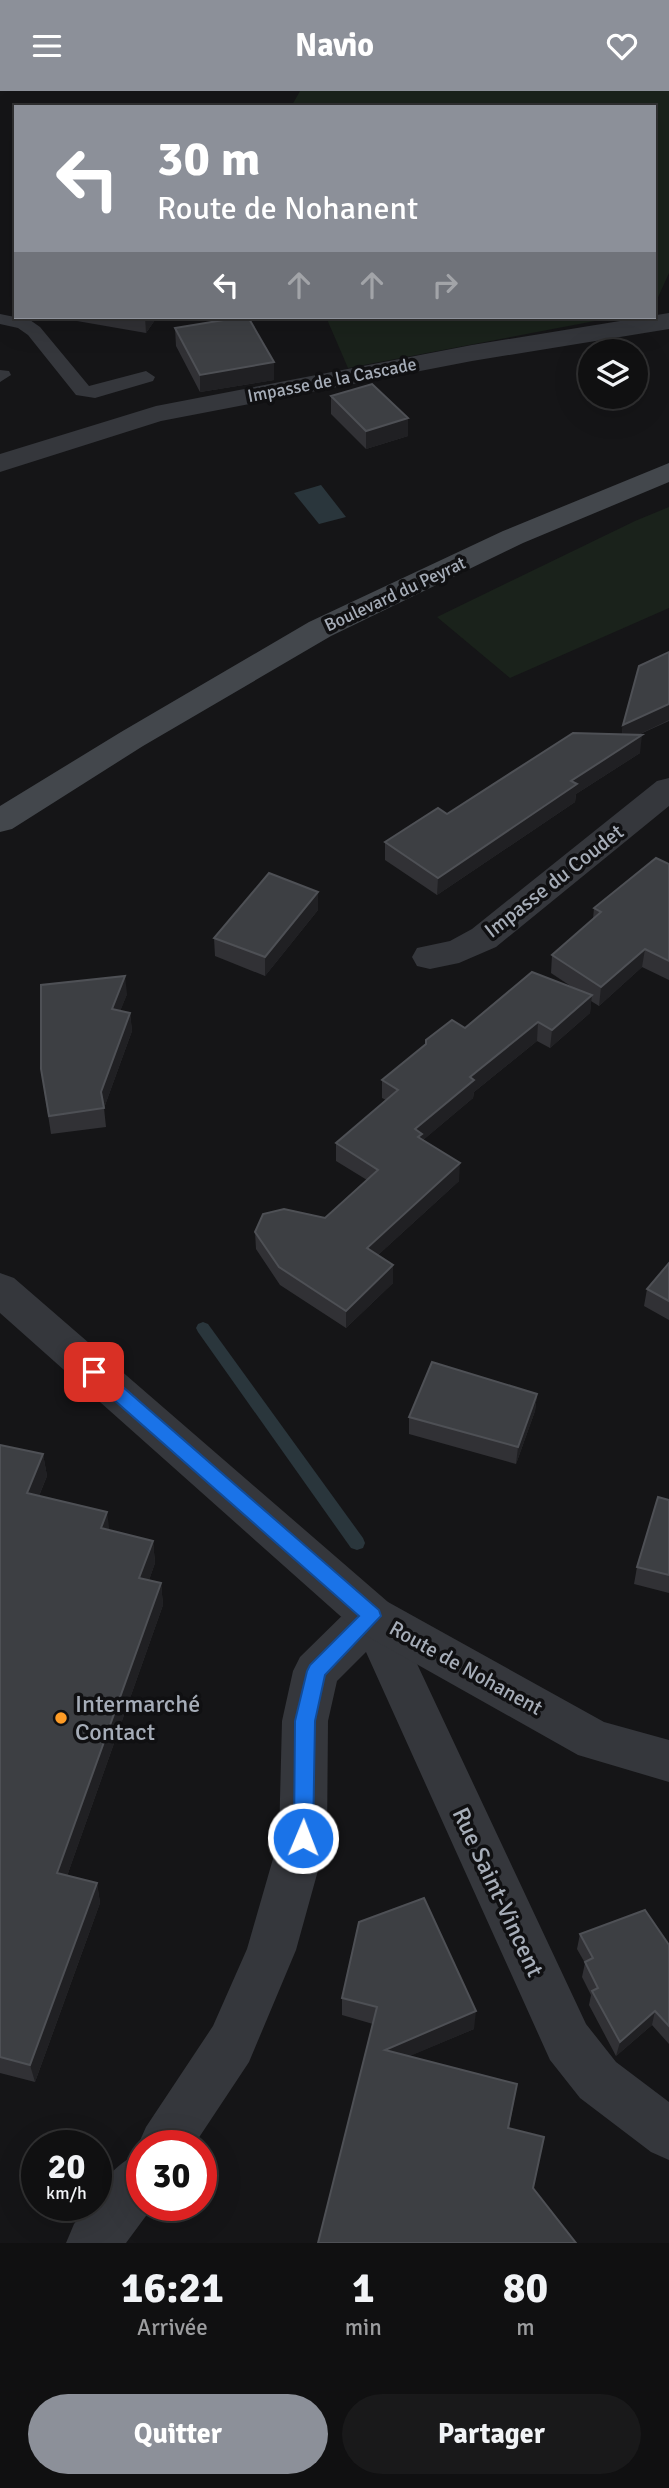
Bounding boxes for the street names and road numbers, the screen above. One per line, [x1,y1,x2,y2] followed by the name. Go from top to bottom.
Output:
[246,353,418,407] street label: Impasse de la Cascade
[321,552,469,636] street label: Boulevard du Peyrat
[479,819,629,943] street label: Impasse du Coudet
[385,1615,547,1721] street label: Route de Nohanent
[446,1803,550,1981] street label: Rue Saint-Vincent

